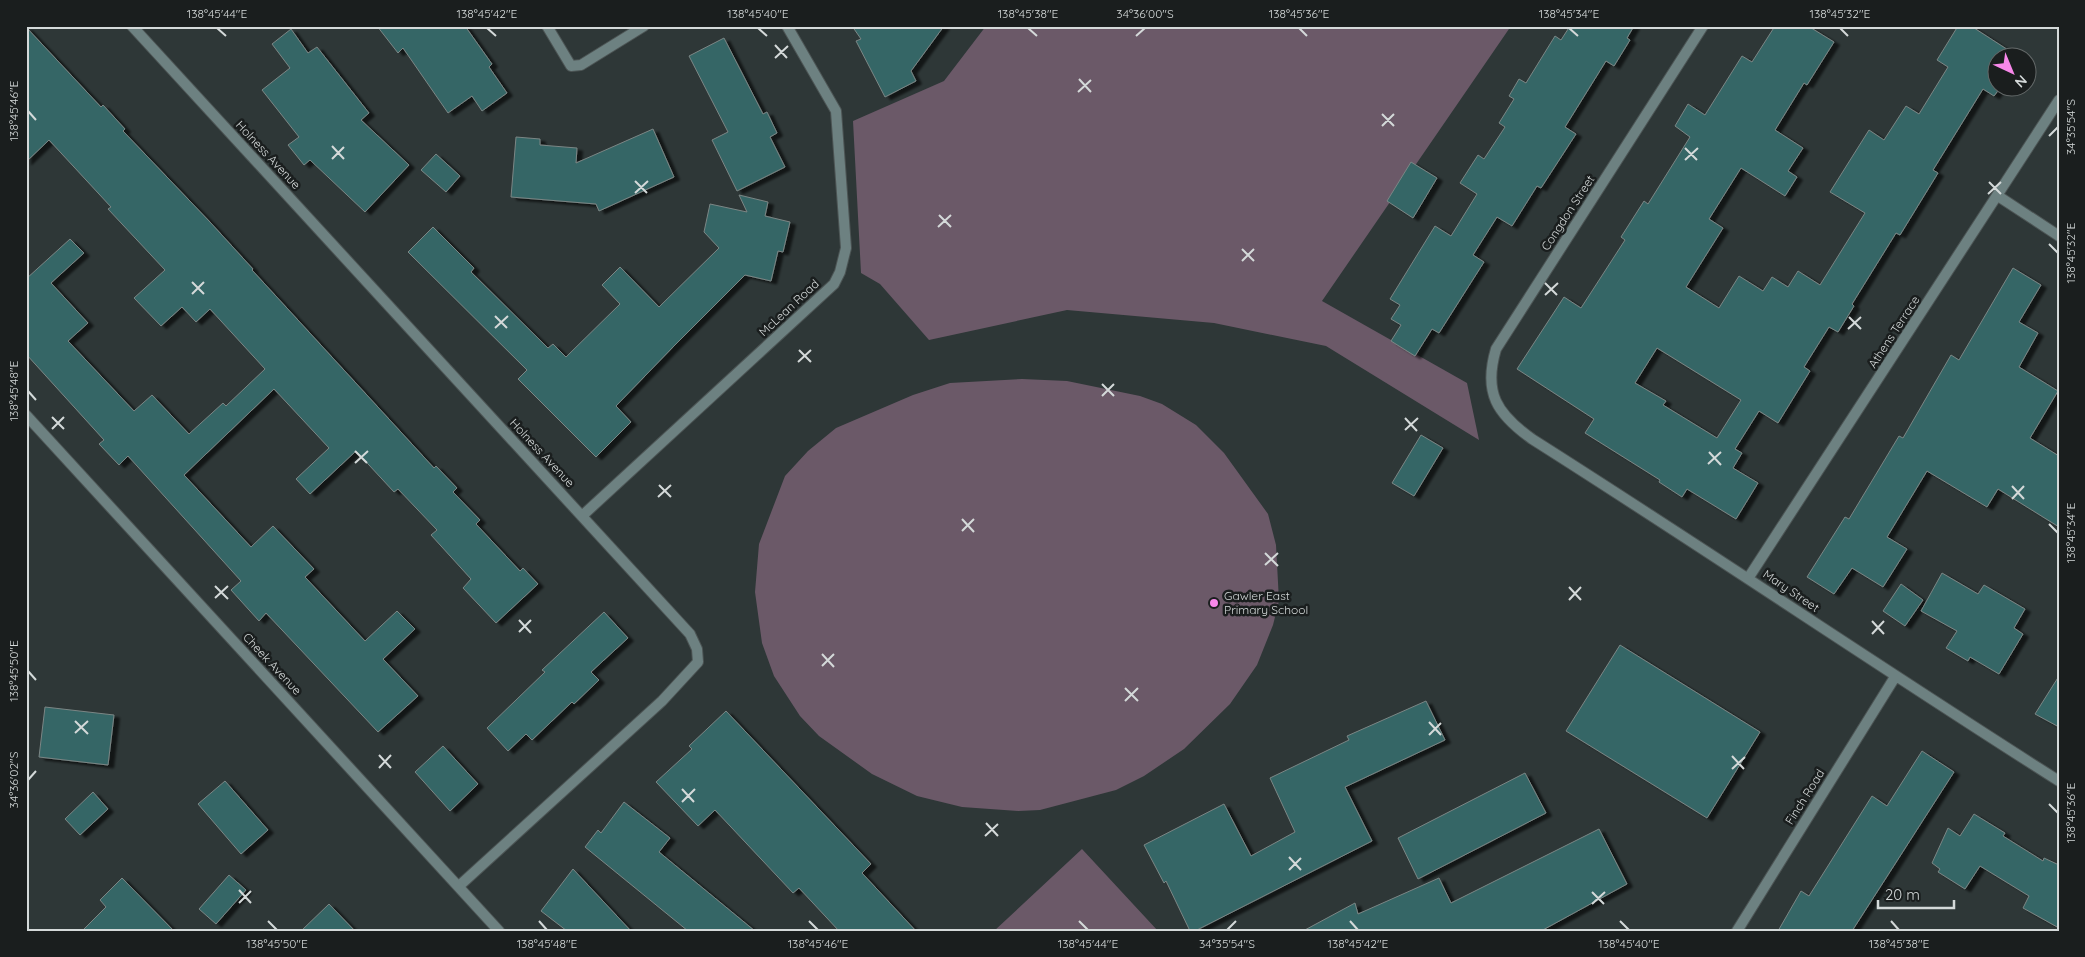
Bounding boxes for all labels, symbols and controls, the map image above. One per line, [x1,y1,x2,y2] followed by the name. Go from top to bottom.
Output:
[187,6,247,21] text: 138°45'44"E
[457,6,518,21] text: 138°45'42"E
[727,6,789,21] text: 138°45'40"E
[998,6,1058,21] text: 138°45'38"E
[1116,6,1174,21] text: 34°36'00"S
[1269,6,1329,21] text: 138°45'36"E
[1539,6,1599,21] text: 138°45'34"E
[1810,6,1871,21] text: 138°45'32"E
[1988,48,2038,98] north arrow
[2011,71,2031,91] text: N
[6,80,21,141] text: 138°45'46"E
[2063,99,2078,155] text: 34°35'54"S
[233,117,304,192] street label: Holness Avenue
[1538,172,1598,253] street label: Congdon Street
[2063,222,2078,283] text: 138°45'32"E
[756,276,822,339] street label: McLean Road
[1865,293,1923,371] street label: Athens Terrace
[6,360,21,421] text: 138°45'48"E
[507,415,578,490] street label: Holness Avenue
[2063,503,2078,563] text: 138°45'34"E
[1760,566,1822,615] street label: Mary Street
[1224,588,1308,617] place label: Gawler East Primary School
[1208,597,1220,609] marker: Gawler East Primary School
[240,630,305,698] street label: Cheek Avenue
[6,640,21,702] text: 138°45'50"E
[6,751,21,808] text: 34°36'02"S
[1782,766,1827,827] street label: Finch Road
[2063,783,2078,843] text: 138°45'36"E
[1878,877,1954,909] scale bar
[1885,885,1920,904] text: 20 m
[246,936,308,951] text: 138°45'50"E
[517,936,578,951] text: 138°45'48"E
[788,936,849,951] text: 138°45'46"E
[1058,936,1118,951] text: 138°45'44"E
[1199,936,1255,951] text: 34°35'54"S
[1328,936,1389,951] text: 138°45'42"E
[1598,936,1660,951] text: 138°45'40"E
[1869,936,1929,951] text: 138°45'38"E

